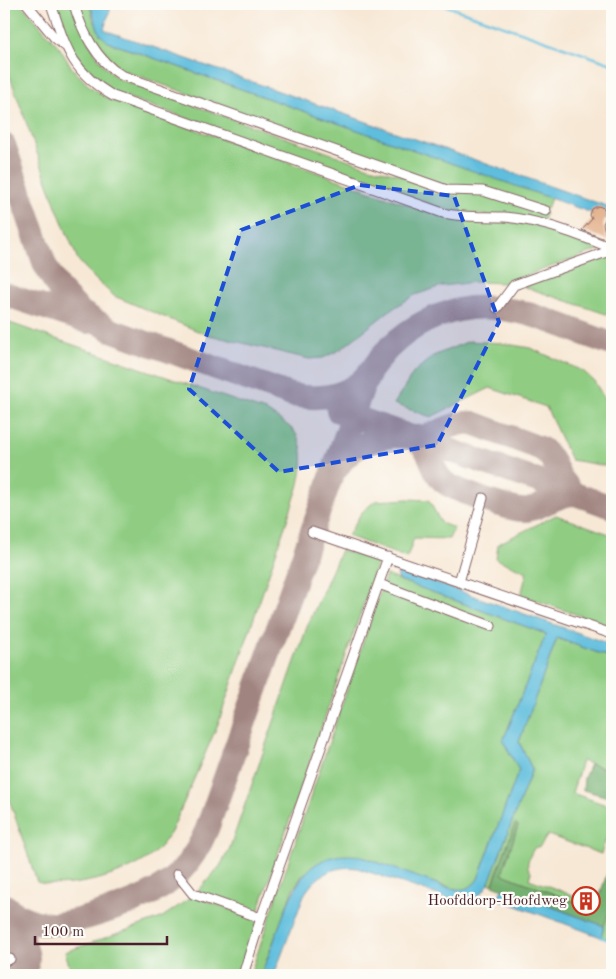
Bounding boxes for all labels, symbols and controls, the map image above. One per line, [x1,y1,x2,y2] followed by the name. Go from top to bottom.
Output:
[571,886,601,916] building icon: Hoofddorp-Hoofdweg
[427,894,567,909] place label: Hoofddorp-Hoofdweg
[35,914,168,946] scale bar
[42,925,84,940] text: 100 m

